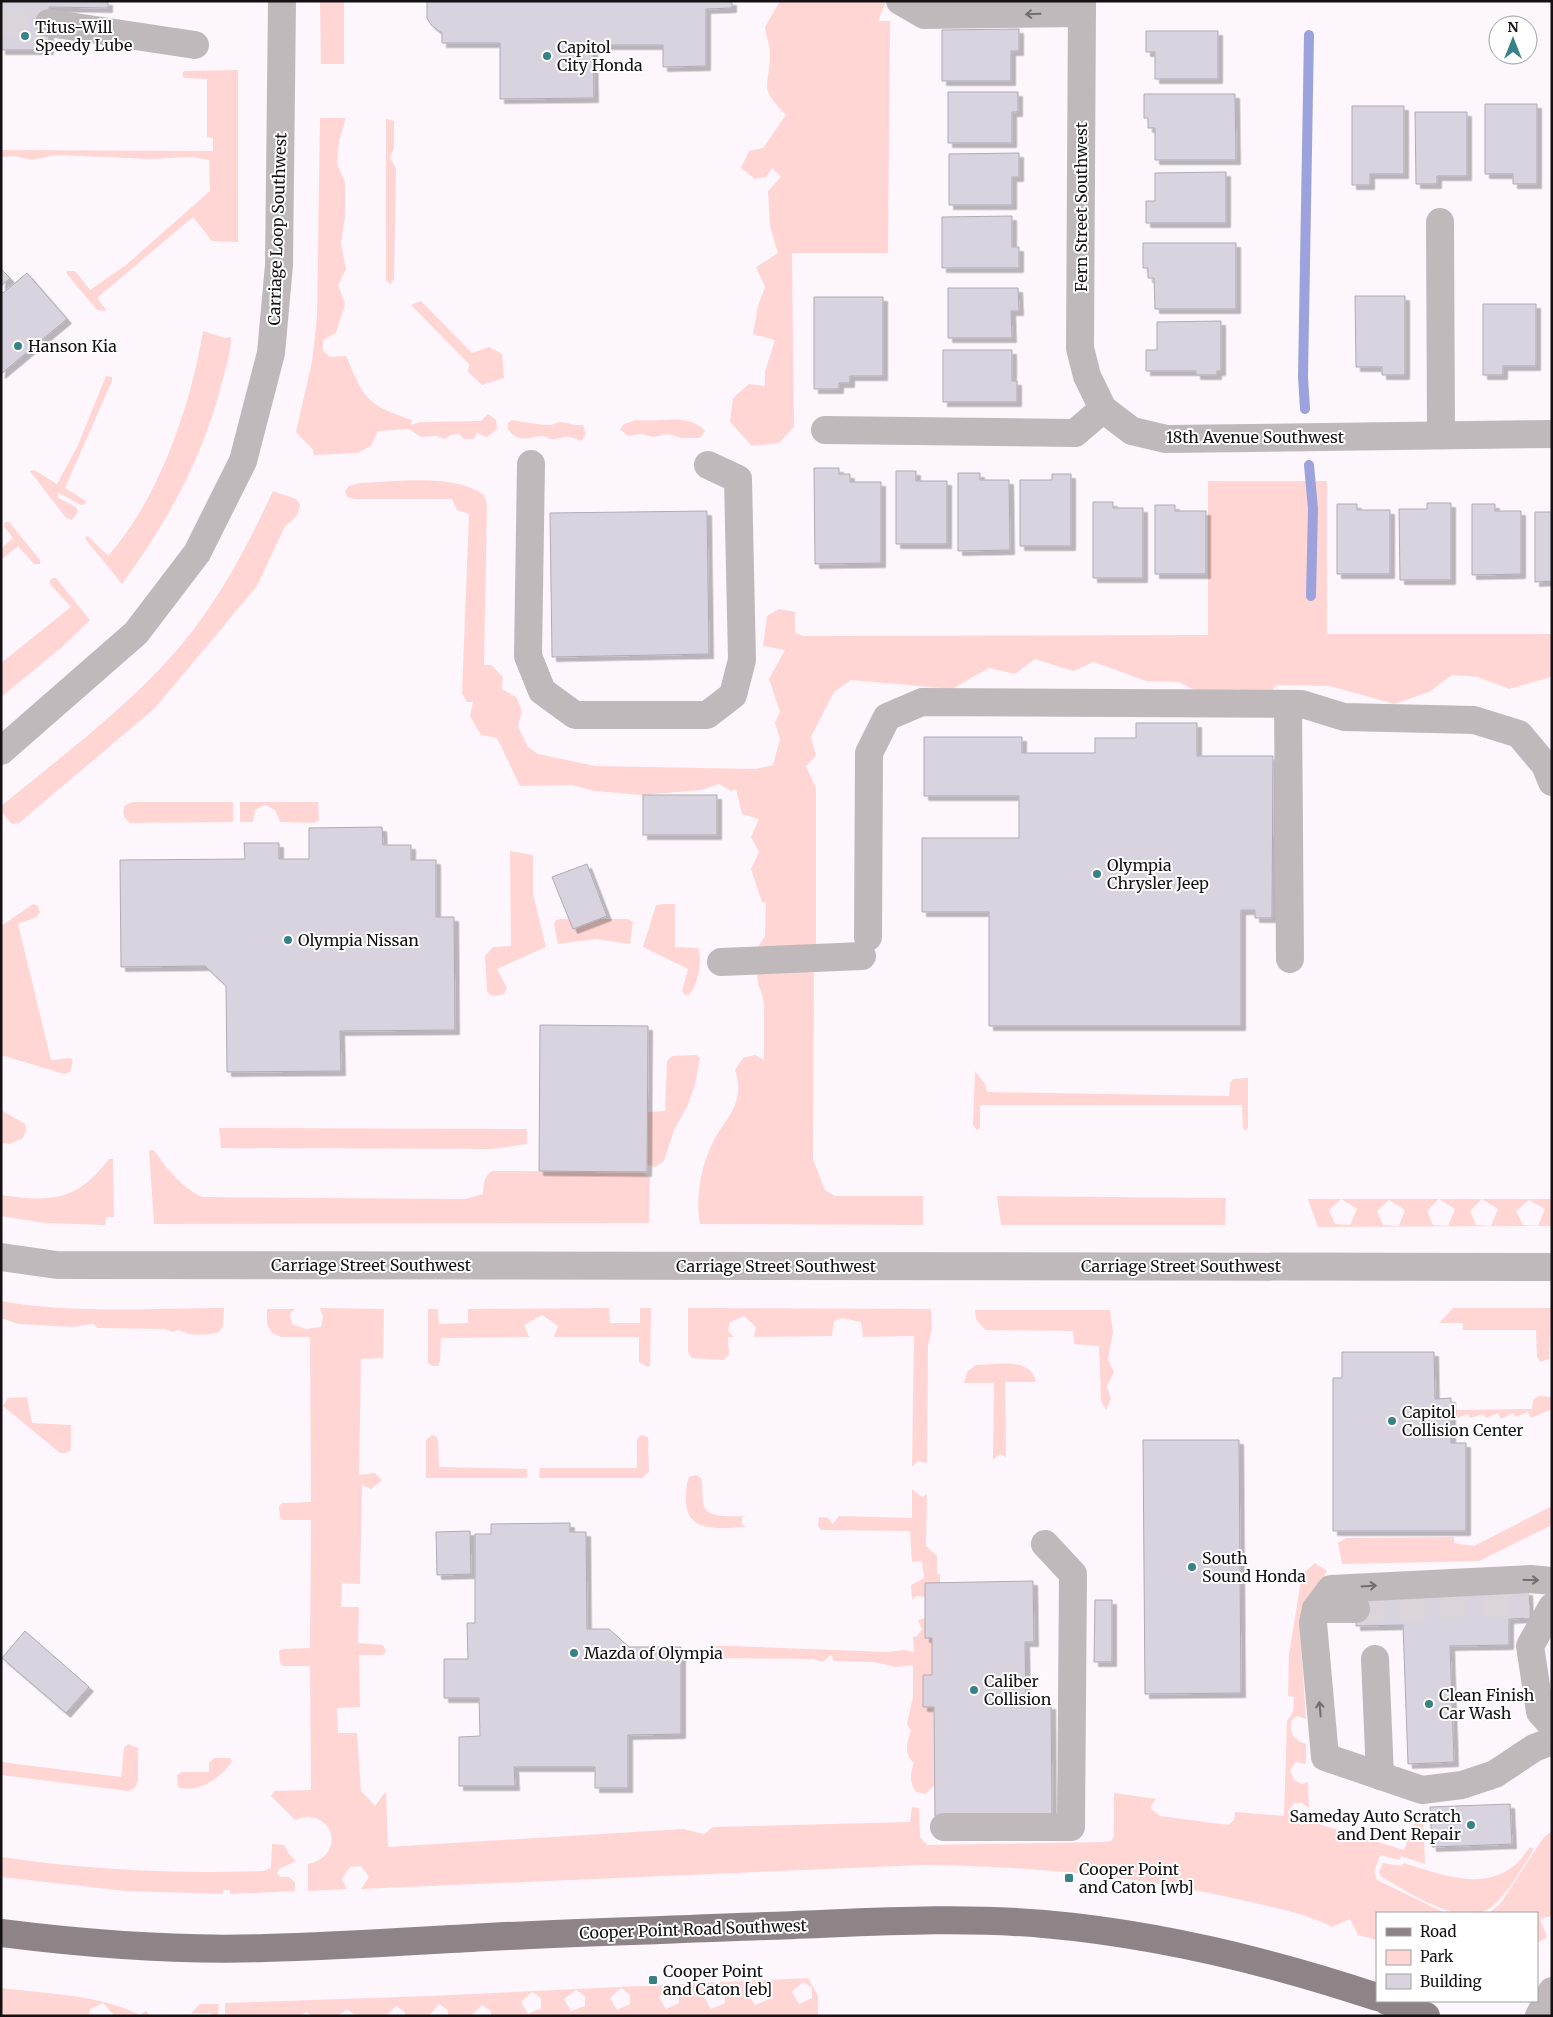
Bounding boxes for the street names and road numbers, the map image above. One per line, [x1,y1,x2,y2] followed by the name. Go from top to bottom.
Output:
[1071,121,1091,292] street label: Fern Street Southwest
[264,131,290,326] street label: Carriage Loop Southwest
[1166,427,1345,447] street label: 18th Avenue Southwest
[271,1255,472,1275] street label: Carriage Street Southwest
[676,1256,877,1276] street label: Carriage Street Southwest
[1081,1256,1282,1276] street label: Carriage Street Southwest
[579,1915,808,1943] street label: Cooper Point Road Southwest

